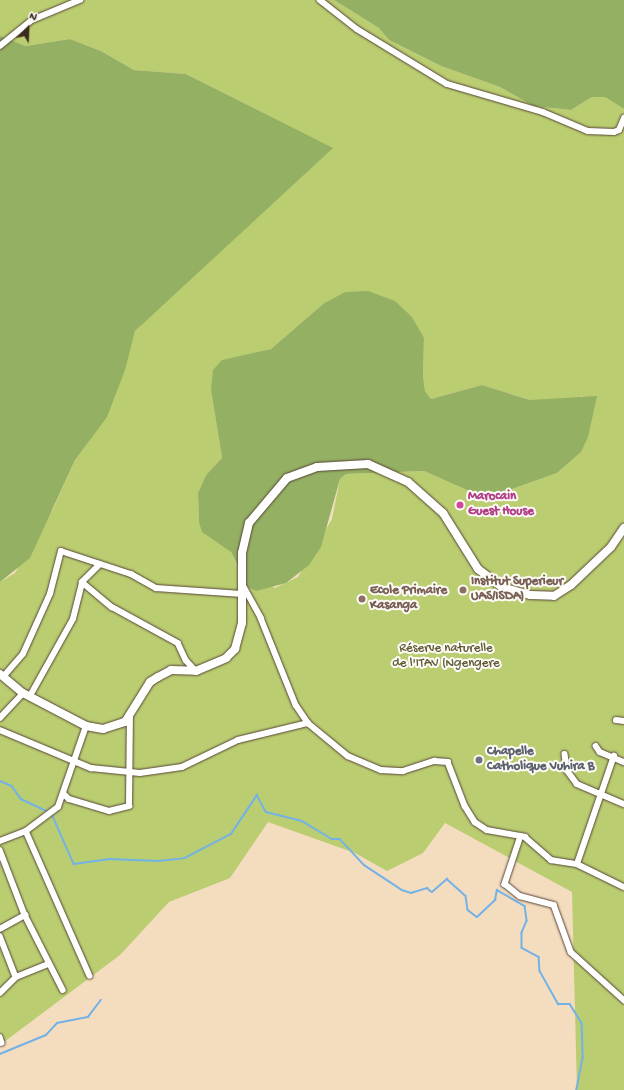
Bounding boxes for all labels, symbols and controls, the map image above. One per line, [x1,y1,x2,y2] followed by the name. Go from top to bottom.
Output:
[8,8,48,48] north arrow
[27,10,39,24] text: N
[468,490,534,521] place label: Marocain Guest House
[455,500,465,510] marker: Marocain Guest House
[471,575,563,606] place label: Institut Superieur UAS/ISDA)
[370,584,447,615] place label: Ecole Primaire Kasanga
[458,585,468,595] marker: Institut Superieur UAS/ISDA)
[357,594,367,604] marker: Ecole Primaire Kasanga
[392,642,500,673] park label: Réserve naturelle de l'ITAV (Ngengere
[487,745,594,776] place label: Chapelle Catholique Vuhira B
[474,755,484,765] marker: Chapelle Catholique Vuhira B

